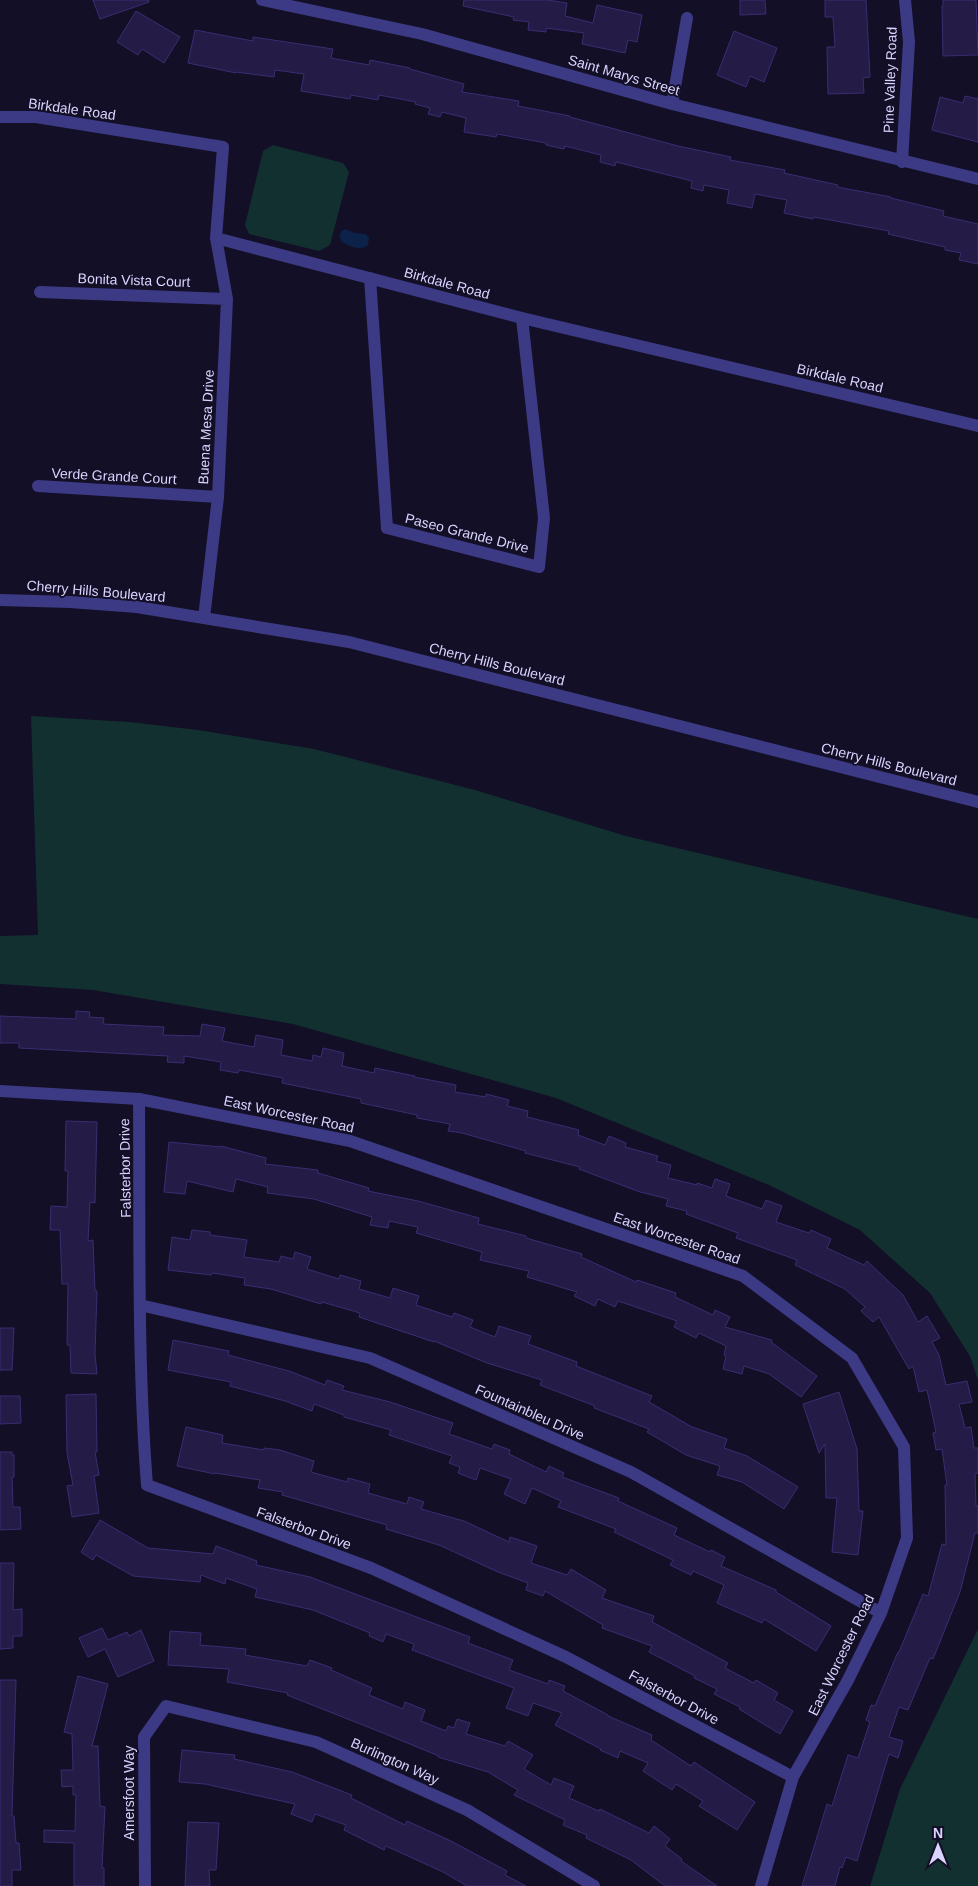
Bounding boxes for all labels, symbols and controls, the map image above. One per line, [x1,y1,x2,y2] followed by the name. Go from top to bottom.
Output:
[880,27,900,133] street label: Pine Valley Road
[566,51,682,99] street label: Saint Marys Street
[27,95,117,123] street label: Birkdale Road
[402,264,492,302] street label: Birkdale Road
[77,270,191,290] street label: Bonita Vista Court
[795,360,885,396] street label: Birkdale Road
[195,369,217,485] street label: Buena Mesa Drive
[51,465,177,487] street label: Verde Grande Court
[404,510,531,556] street label: Paseo Grande Drive
[26,577,166,605] street label: Cherry Hills Boulevard
[427,639,567,689] street label: Cherry Hills Boulevard
[819,739,959,789] street label: Cherry Hills Boulevard
[222,1092,356,1136] street label: East Worcester Road
[116,1118,134,1218] street label: Falsterbor Drive
[612,1209,742,1267] street label: East Worcester Road
[473,1381,587,1443] street label: Fountainbleu Drive
[254,1503,354,1553] street label: Falsterbor Drive
[805,1592,877,1718] street label: East Worcester Road
[626,1667,722,1728] street label: Falsterbor Drive
[349,1734,441,1788] street label: Burlington Way
[121,1745,137,1841] street label: Amersfoot Way
[913,1821,963,1871] north arrow
[933,1825,943,1841] text: N

